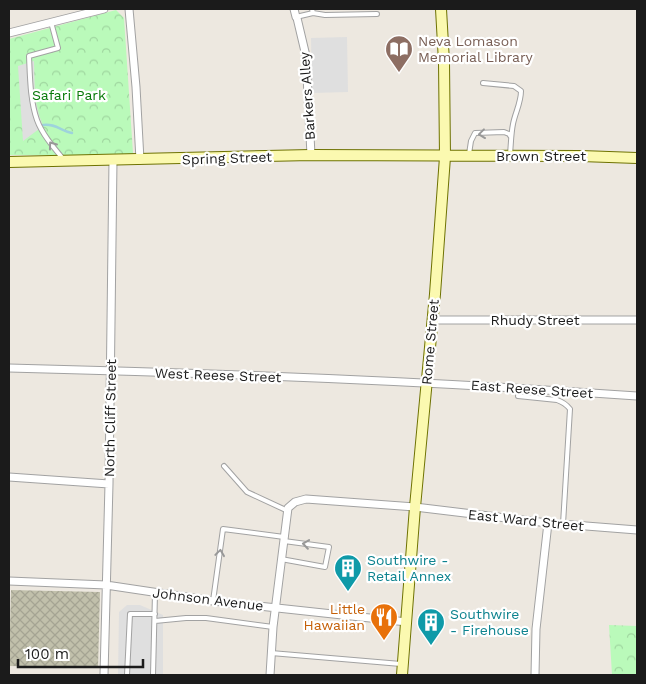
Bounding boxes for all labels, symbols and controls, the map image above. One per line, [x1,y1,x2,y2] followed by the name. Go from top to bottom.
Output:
[418,33,534,65] place label: Neva Lomason Memorial Library
[384,34,414,73] library icon: Neva Lomason Memorial Library
[296,51,318,141] street label: Barkers Alley
[32,87,106,103] park label: Safari Park
[478,128,486,139] one-way arrow
[50,142,58,151] one-way arrow
[182,148,272,168] street label: Spring Street
[496,148,586,164] street label: Brown Street
[418,298,442,385] street label: Rome Street
[490,312,580,328] street label: Rhudy Street
[101,359,119,477] street label: North Cliff Street
[154,365,282,385] street label: West Reese Street
[470,377,594,401] street label: East Reese Street
[467,506,585,534] street label: East Ward Street
[302,539,310,550] one-way arrow
[214,548,225,556] one-way arrow
[367,552,451,584] place label: Southwire - Retail Annex
[333,553,363,592] building icon: Southwire - Retail Annex
[152,584,264,614] street label: Johnson Avenue
[304,601,365,633] place label: Little Hawaiian
[369,602,399,641] restaurant icon: Little Hawaiian
[450,606,529,638] place label: Southwire - Firehouse
[416,607,446,646] building icon: Southwire - Firehouse
[18,636,142,668] scale bar
[25,645,69,663] text: 100 m

